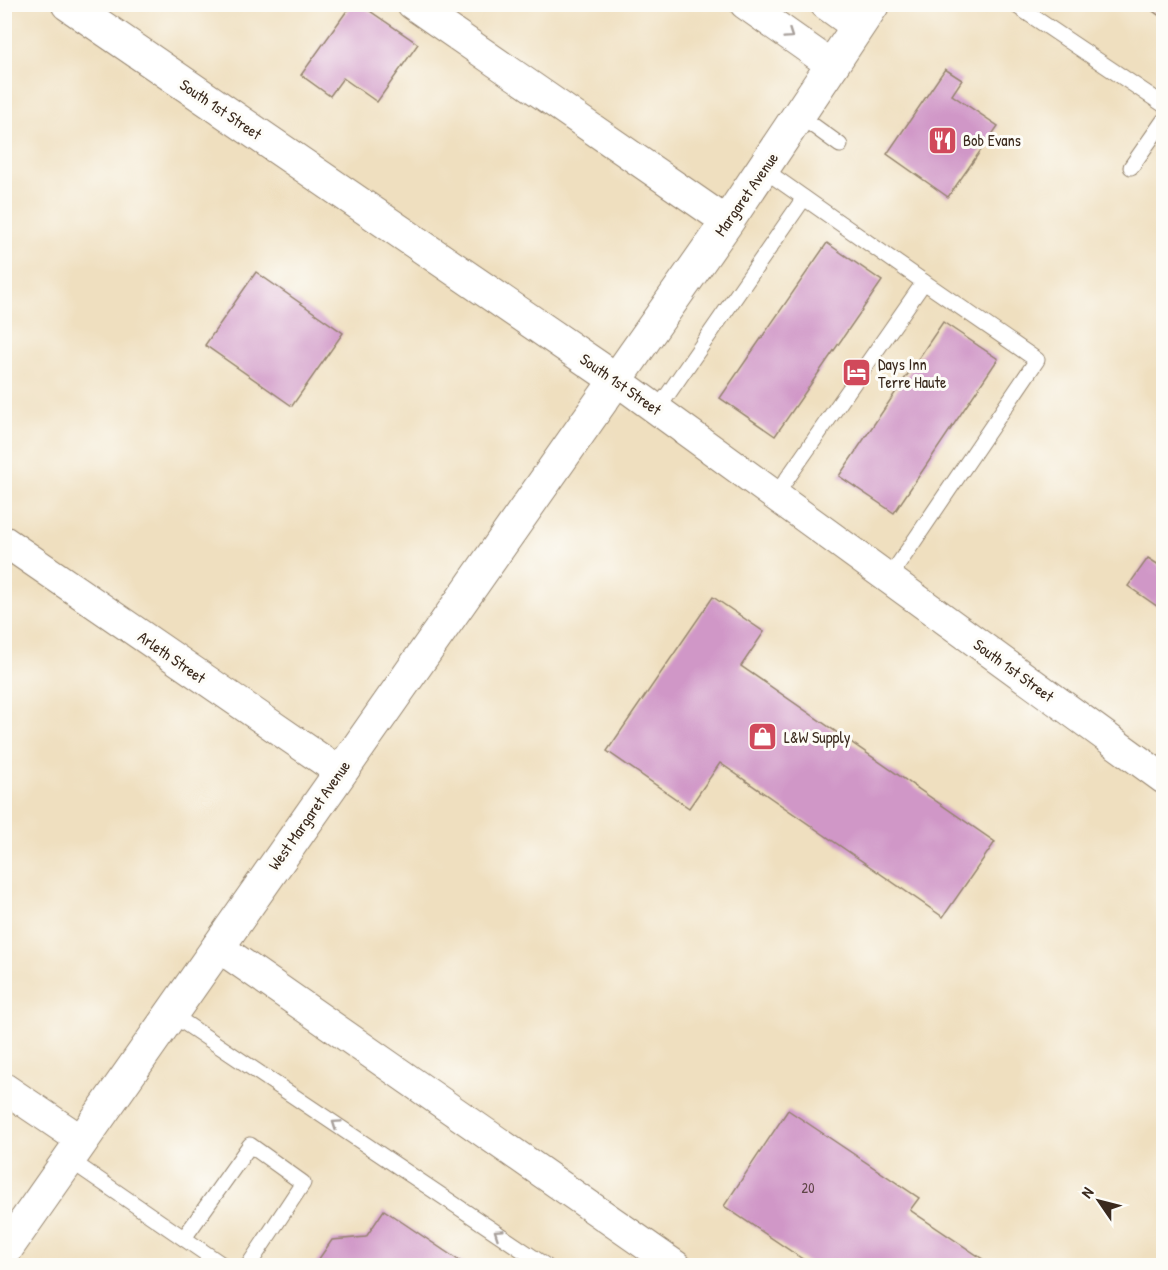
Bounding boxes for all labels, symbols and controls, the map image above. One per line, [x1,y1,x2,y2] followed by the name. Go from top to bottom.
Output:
[782,28,793,39] one-way arrow
[176,73,267,145] street label: South 1st Street
[926,124,958,156] restaurant icon: Bob Evans
[963,129,1021,151] place label: Bob Evans
[709,147,783,240] street label: Margaret Avenue
[576,348,666,420] street label: South 1st Street
[878,353,947,393] place label: Days Inn Terre Haute
[841,357,873,389] hotel icon: Days Inn Terre Haute
[134,626,211,689] street label: Arleth Street
[969,633,1059,707] street label: South 1st Street
[747,721,779,753] shop icon: L&W Supply
[784,726,851,748] place label: L&W Supply
[263,755,355,874] street label: West Margaret Avenue
[331,1120,342,1131] one-way arrow
[1069,1171,1129,1231] north arrow
[802,1178,814,1197] house number: 20
[1075,1182,1098,1202] text: N
[493,1229,504,1240] one-way arrow

